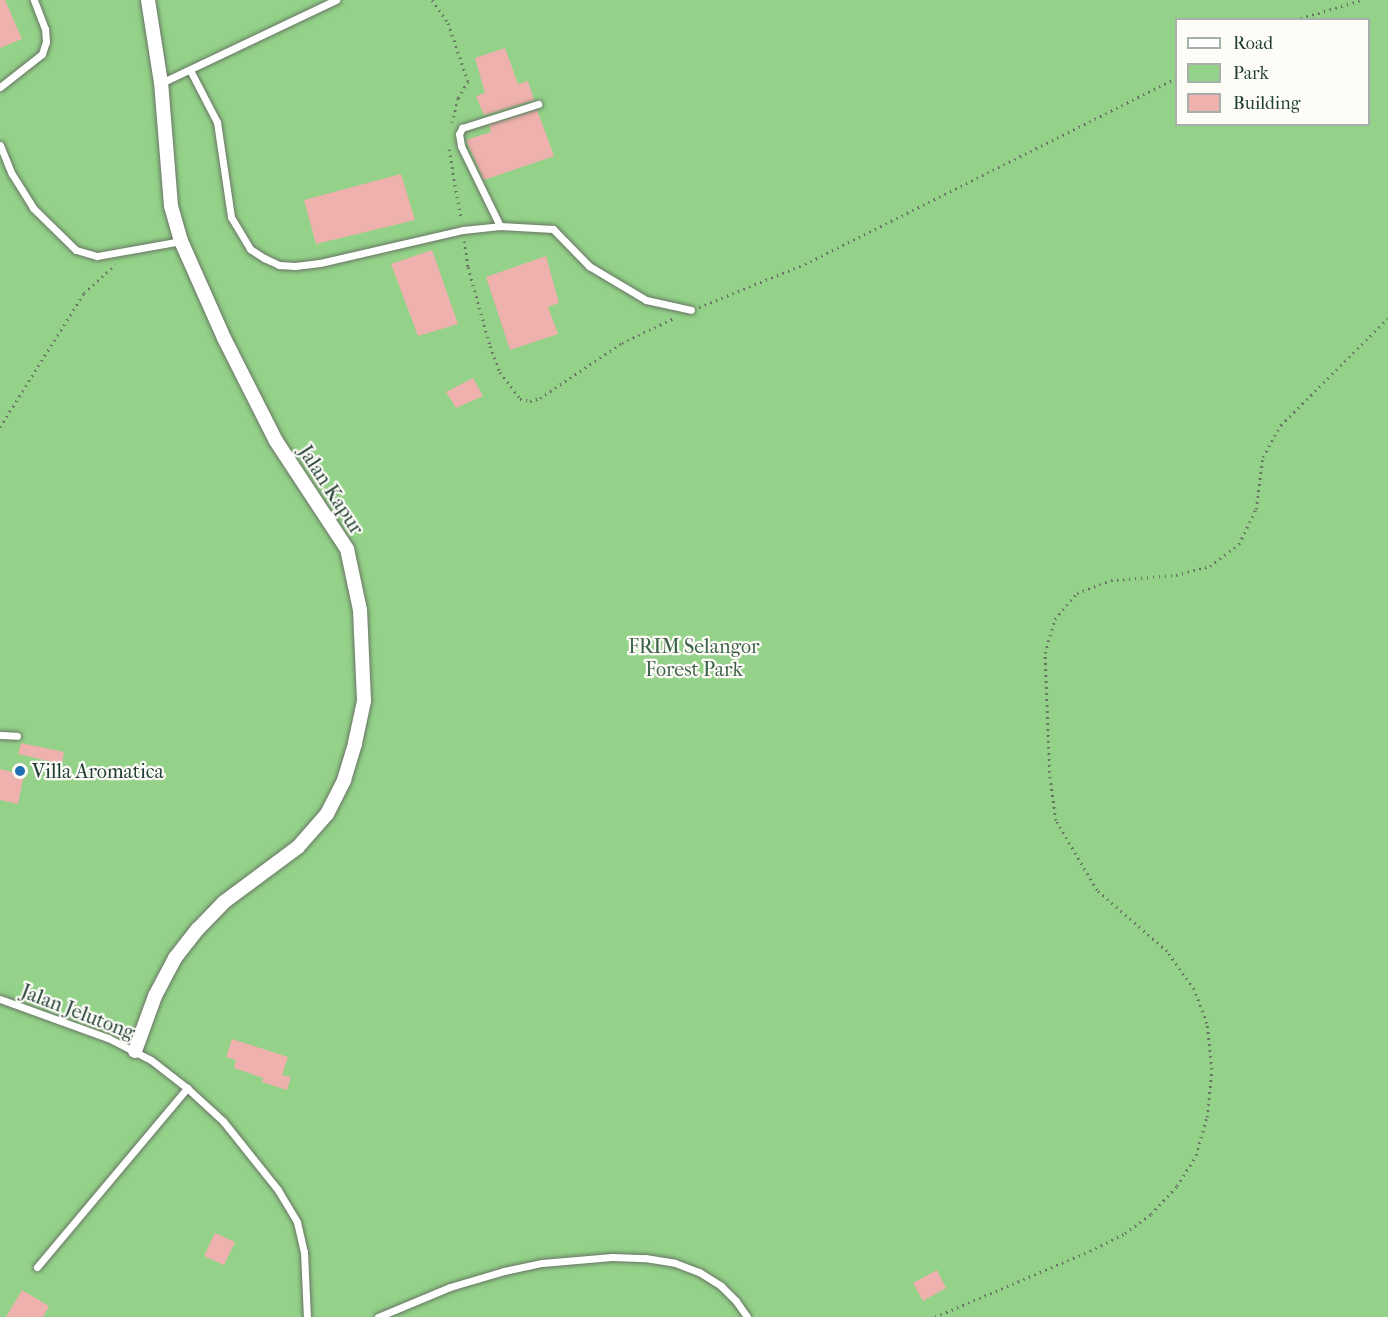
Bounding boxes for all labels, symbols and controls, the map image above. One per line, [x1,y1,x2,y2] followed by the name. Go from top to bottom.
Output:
[1175,18,1370,126] legend
[1233,33,1273,54] text: Road
[1233,63,1269,84] text: Park
[1233,93,1300,114] text: Building
[293,441,369,539] street label: Jalan Kapur
[628,635,760,682] park label: FRIM Selangor Forest Park
[32,759,164,783] place label: Villa Aromatica
[13,764,27,778] marker: Villa Aromatica
[18,979,138,1045] street label: Jalan Jelutong

